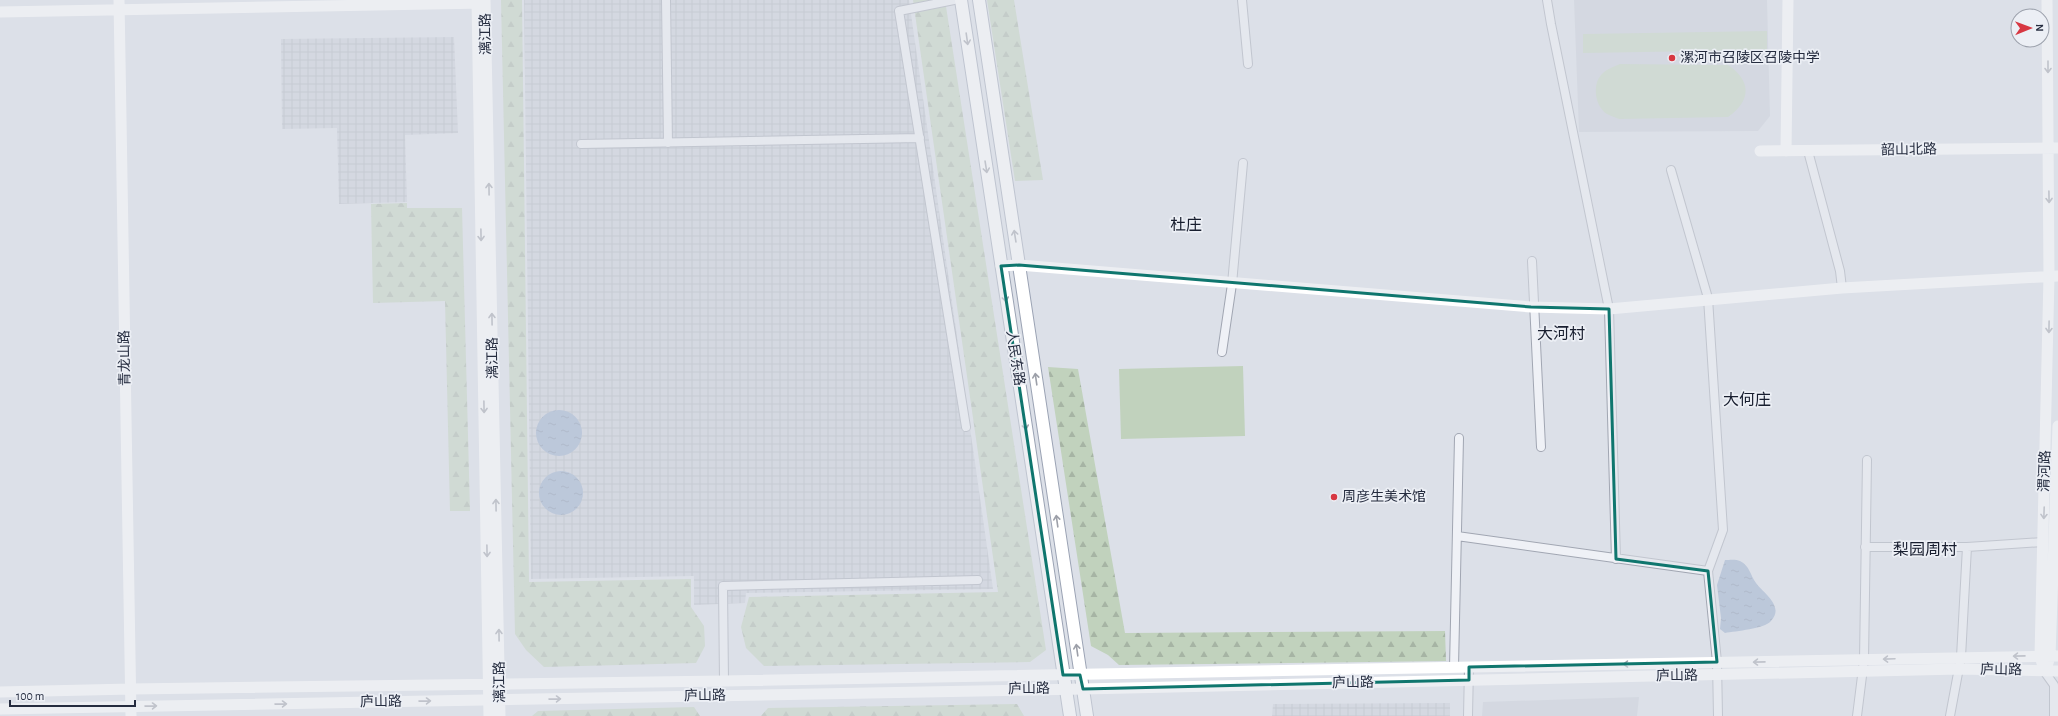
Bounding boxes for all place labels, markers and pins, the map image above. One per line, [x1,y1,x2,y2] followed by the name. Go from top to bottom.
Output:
[1680,50,1820,65] place label: 漯河市召陵区召陵中学
[1667,53,1677,63] marker: 漯河市召陵区召陵中学
[1342,489,1426,504] place label: 周彦生美术馆
[1329,492,1339,502] marker: 周彦生美术馆

